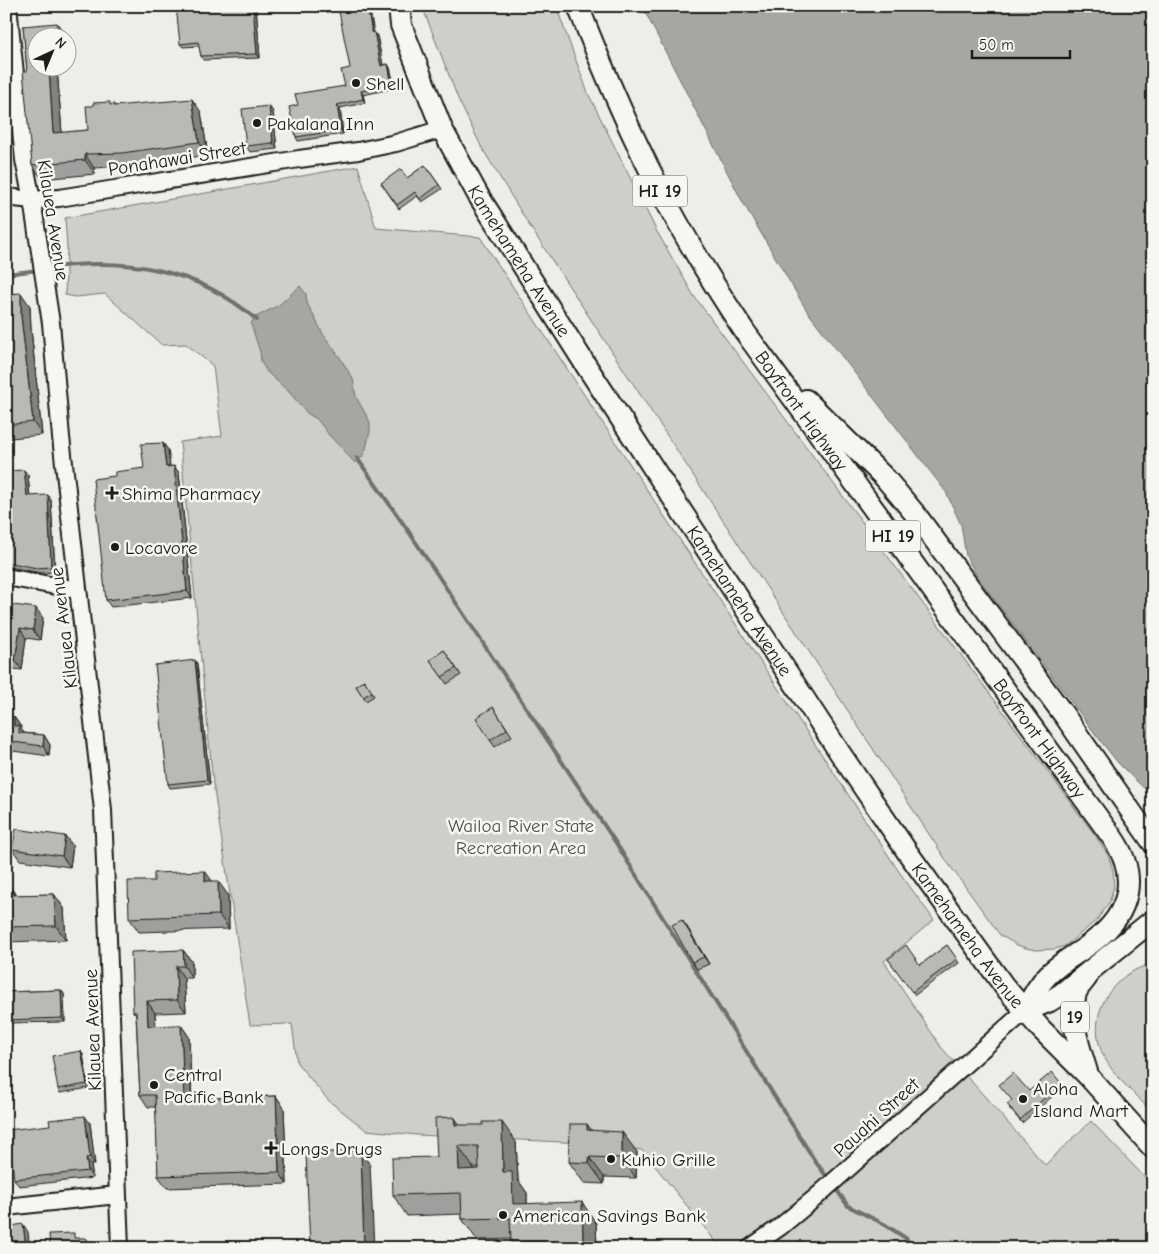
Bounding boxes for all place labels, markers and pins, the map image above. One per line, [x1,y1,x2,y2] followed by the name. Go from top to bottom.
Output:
[366,73,405,95] place label: Shell
[350,77,362,89] marker: Shell
[267,113,374,135] place label: Pakalana Inn
[251,117,263,129] marker: Pakalana Inn
[122,483,261,505] place label: Shima Pharmacy
[106,487,118,499] marker: Shima Pharmacy
[125,537,198,559] place label: Locavore
[109,541,121,553] marker: Locavore
[164,1064,264,1108] place label: Central Pacific Bank
[1033,1078,1129,1122] place label: Aloha Island Mart
[148,1079,160,1091] marker: Central Pacific Bank
[1017,1093,1029,1105] marker: Aloha Island Mart
[281,1138,382,1160] place label: Longs Drugs
[265,1142,277,1154] marker: Longs Drugs
[621,1149,716,1171] place label: Kuhio Grille
[605,1153,617,1165] marker: Kuhio Grille
[513,1205,706,1227] place label: American Savings Bank
[497,1209,509,1221] marker: American Savings Bank

